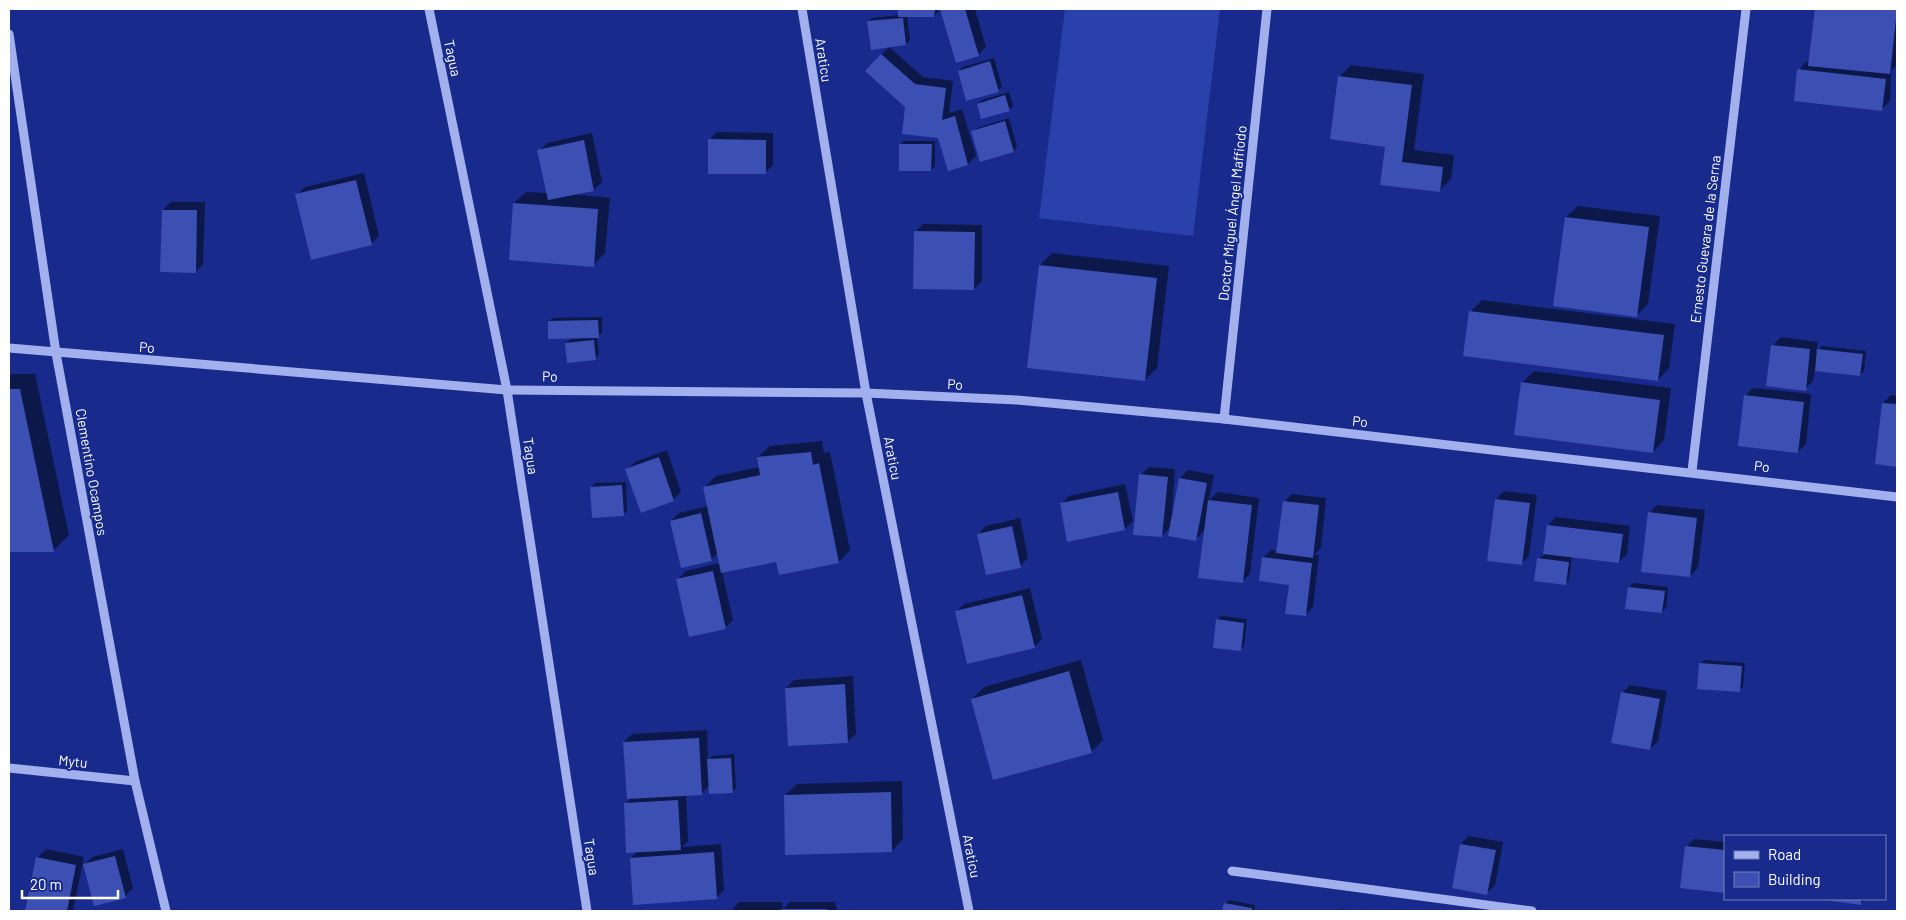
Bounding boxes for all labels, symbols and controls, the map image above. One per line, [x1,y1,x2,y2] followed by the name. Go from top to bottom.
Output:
[812,37,836,83] street label: Araticu
[441,38,465,78] street label: Tagua
[1214,124,1250,302] street label: Doctor Miguel Ángel Maffiodo
[1686,154,1724,324] street label: Ernesto Guevara de la Serna
[138,338,156,356] street label: Po
[542,367,558,385] street label: Po
[947,375,963,393] street label: Po
[72,407,112,537] street label: Clementino Ocampos
[1351,412,1369,430] street label: Po
[880,435,906,481] street label: Araticu
[520,436,542,476] street label: Tagua
[1753,457,1771,475] street label: Po
[58,751,88,771] street label: Mytu
[959,833,985,879] street label: Araticu
[1724,835,1886,900] legend
[581,837,603,877] street label: Tagua
[1768,845,1801,863] text: Road
[22,868,119,900] scale bar
[1768,870,1821,888] text: Building
[30,875,62,893] text: 20 m

